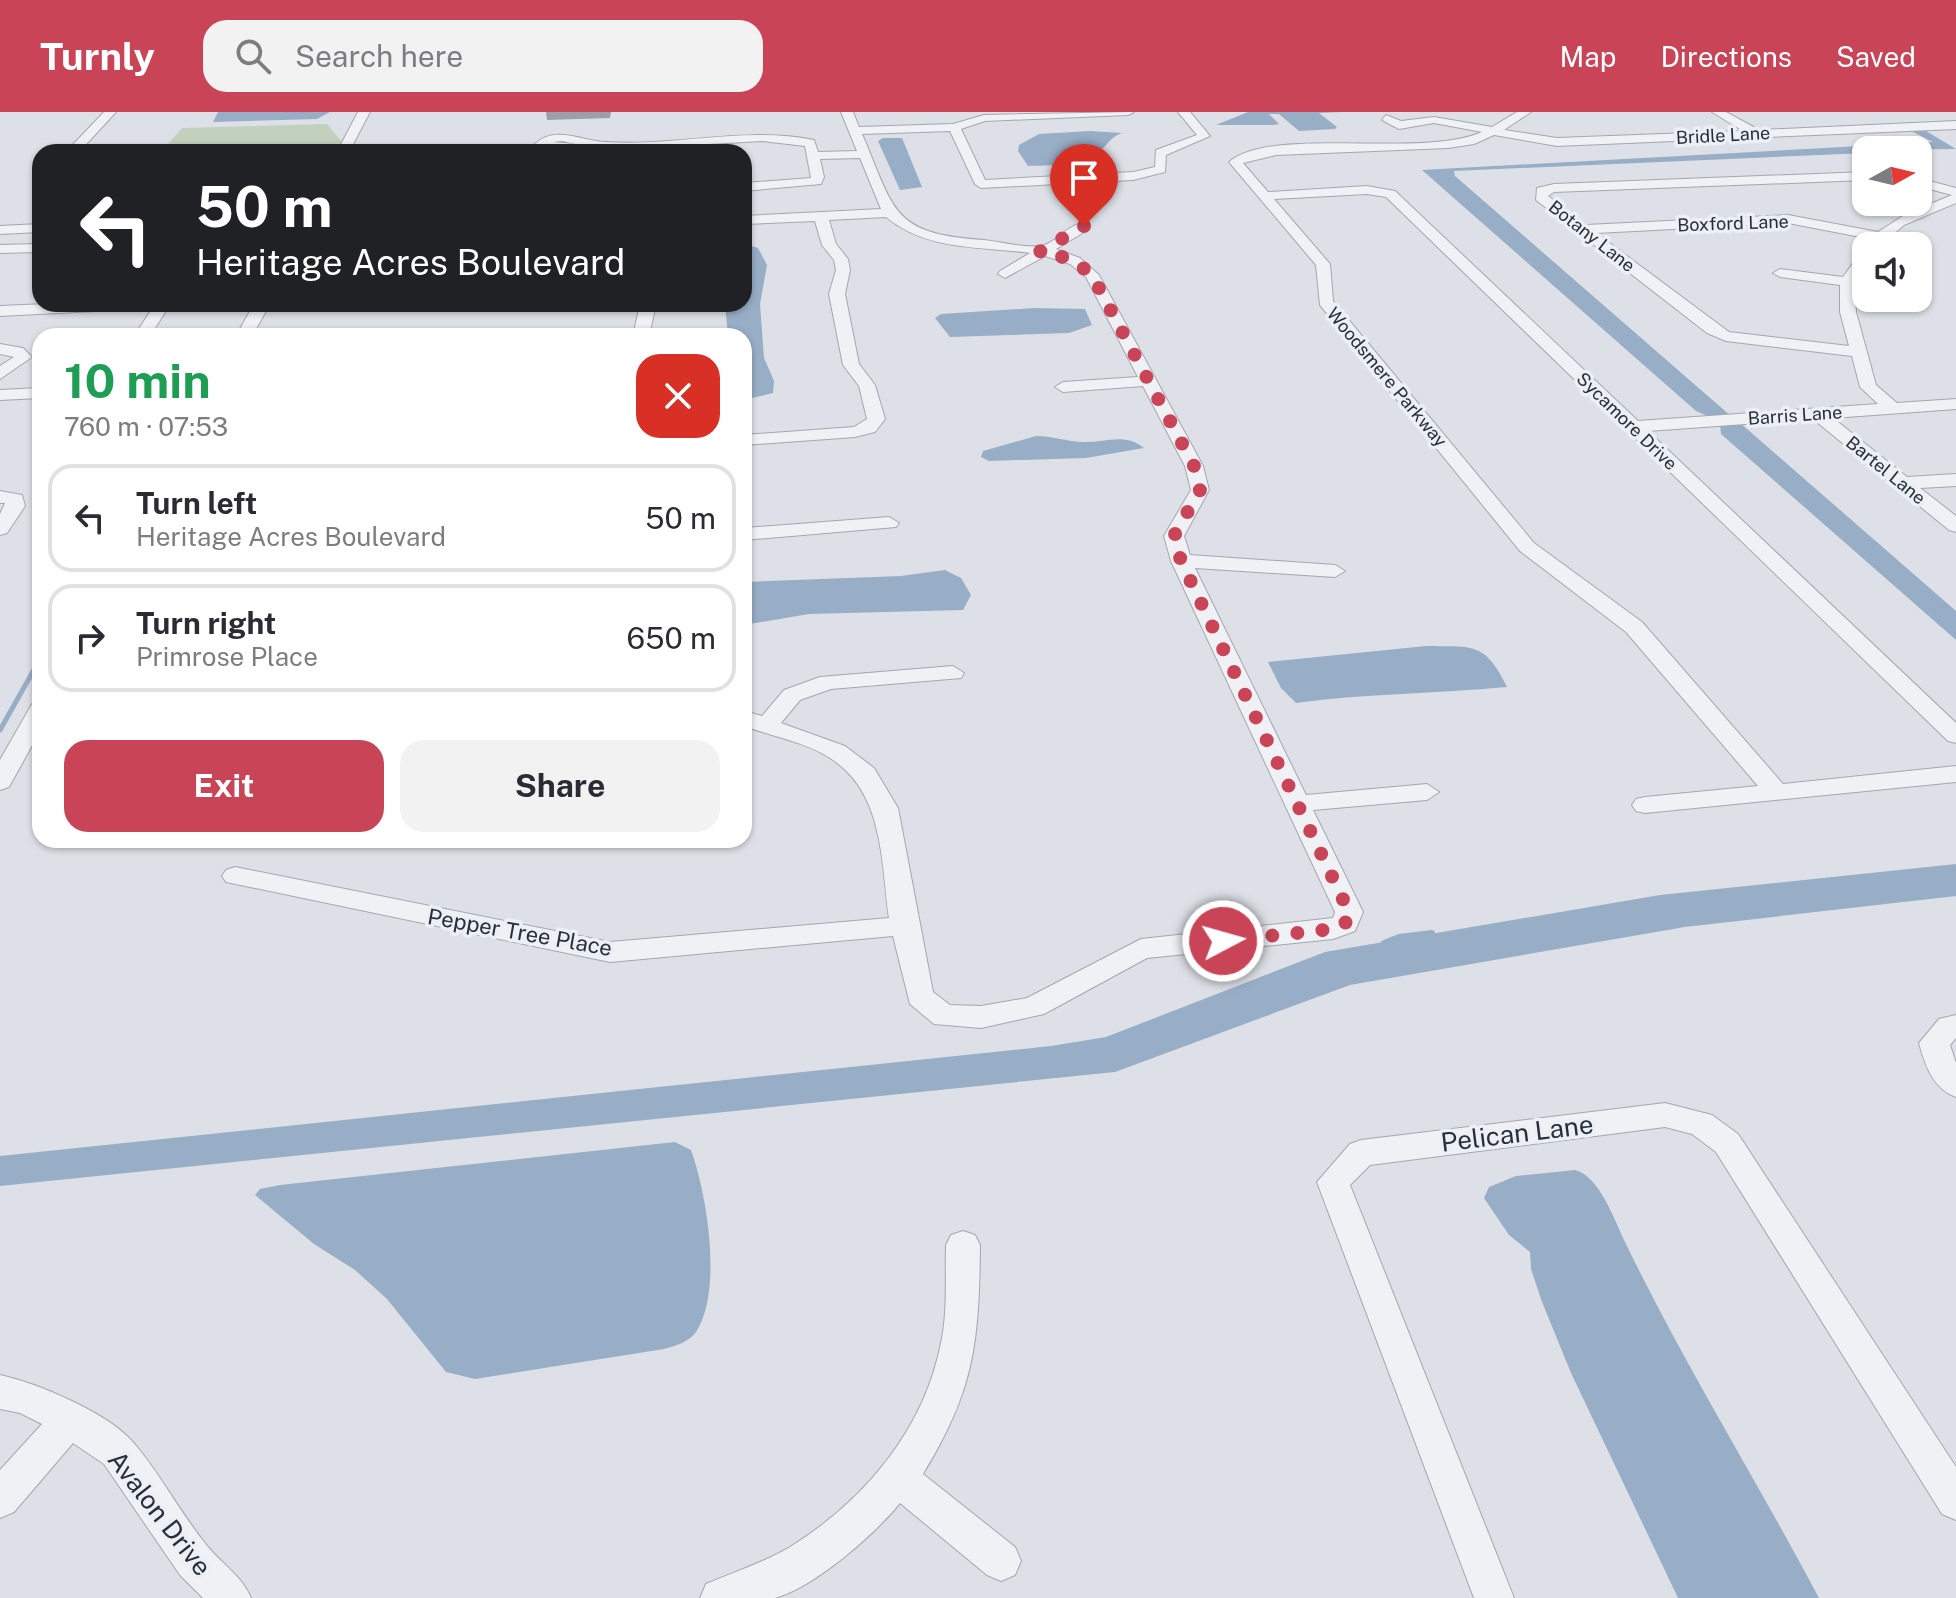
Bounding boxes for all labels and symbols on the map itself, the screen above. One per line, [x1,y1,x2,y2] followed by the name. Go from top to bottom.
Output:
[1675,122,1771,148] street label: Bridle Lane
[1852,136,1932,216] north arrow
[1050,144,1118,226] pin
[1545,196,1639,276] street label: Botany Lane
[1677,211,1789,235] street label: Boxford Lane
[1323,303,1452,451] street label: Woodsmere Parkway
[1572,368,1682,474] street label: Sycamore Drive
[1747,401,1843,429] street label: Barris Lane
[1842,432,1930,508] street label: Bartel Lane
[1181,899,1265,983] position arrow
[426,903,614,961] street label: Pepper Tree Place
[1439,1108,1595,1158] street label: Pelican Lane
[102,1445,218,1581] street label: Avalon Drive

